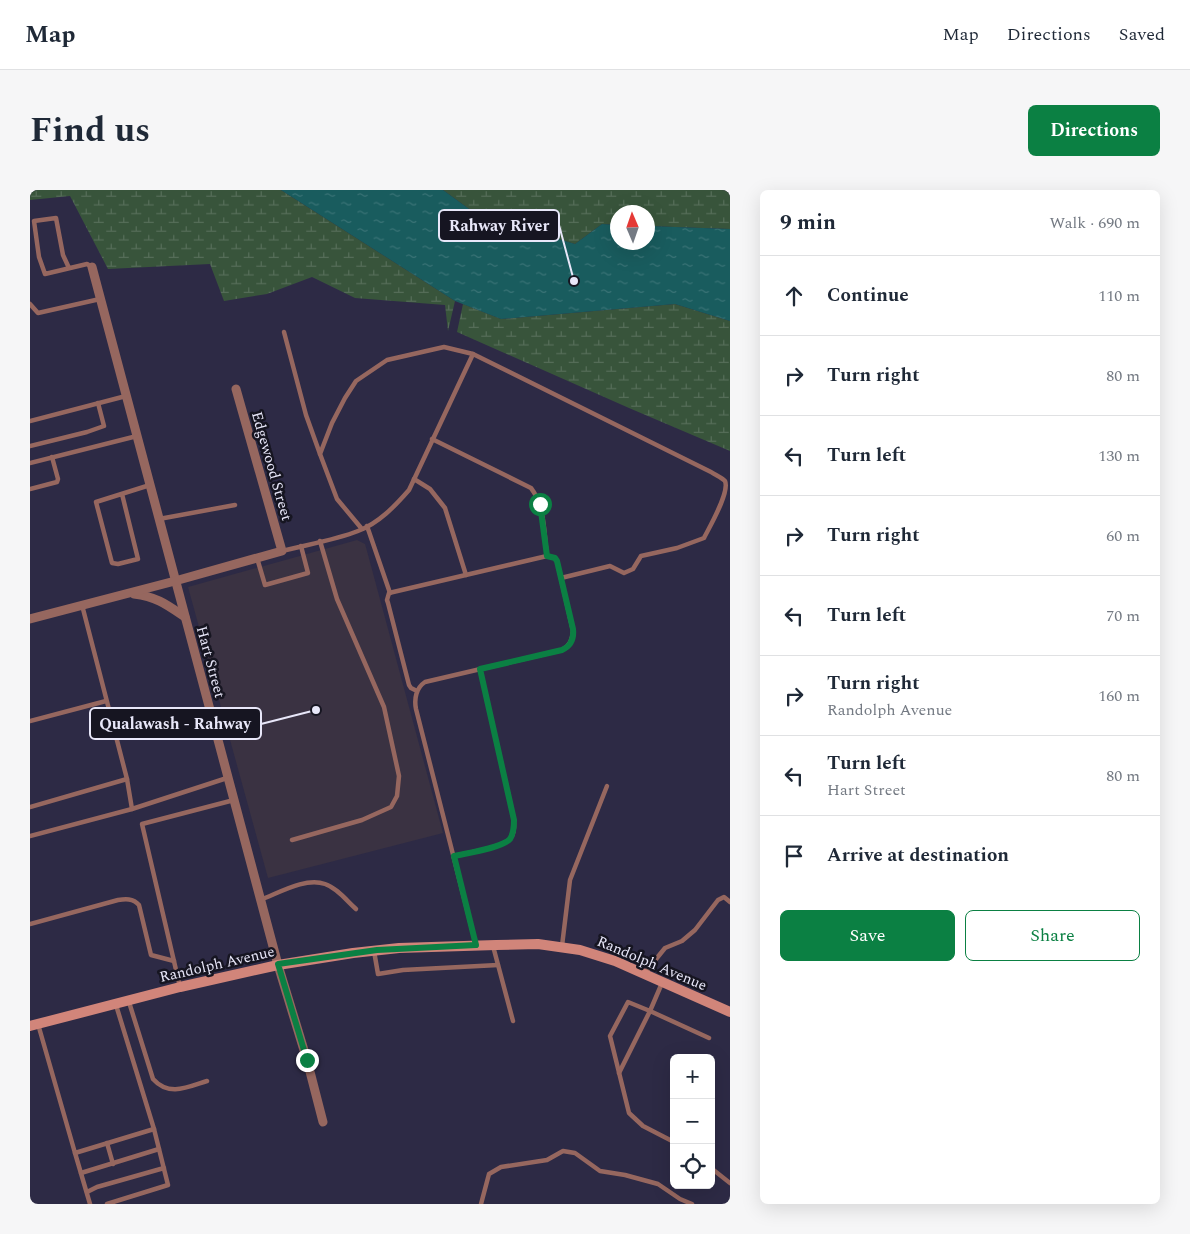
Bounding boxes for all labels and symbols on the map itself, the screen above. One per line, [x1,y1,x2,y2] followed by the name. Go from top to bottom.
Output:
[610,205,655,250] north arrow
[439,210,559,241] callout: Rahway River
[449,214,550,238] text: Rahway River
[245,409,298,523] street label: Edgewood Street
[529,493,552,516] route start
[190,623,231,701] street label: Hart Street
[90,708,261,739] callout: Qualawash - Rahway
[99,712,252,736] text: Qualawash - Rahway
[593,930,710,997] street label: Randolph Avenue
[157,940,277,989] street label: Randolph Avenue
[296,1049,319,1072] route end

